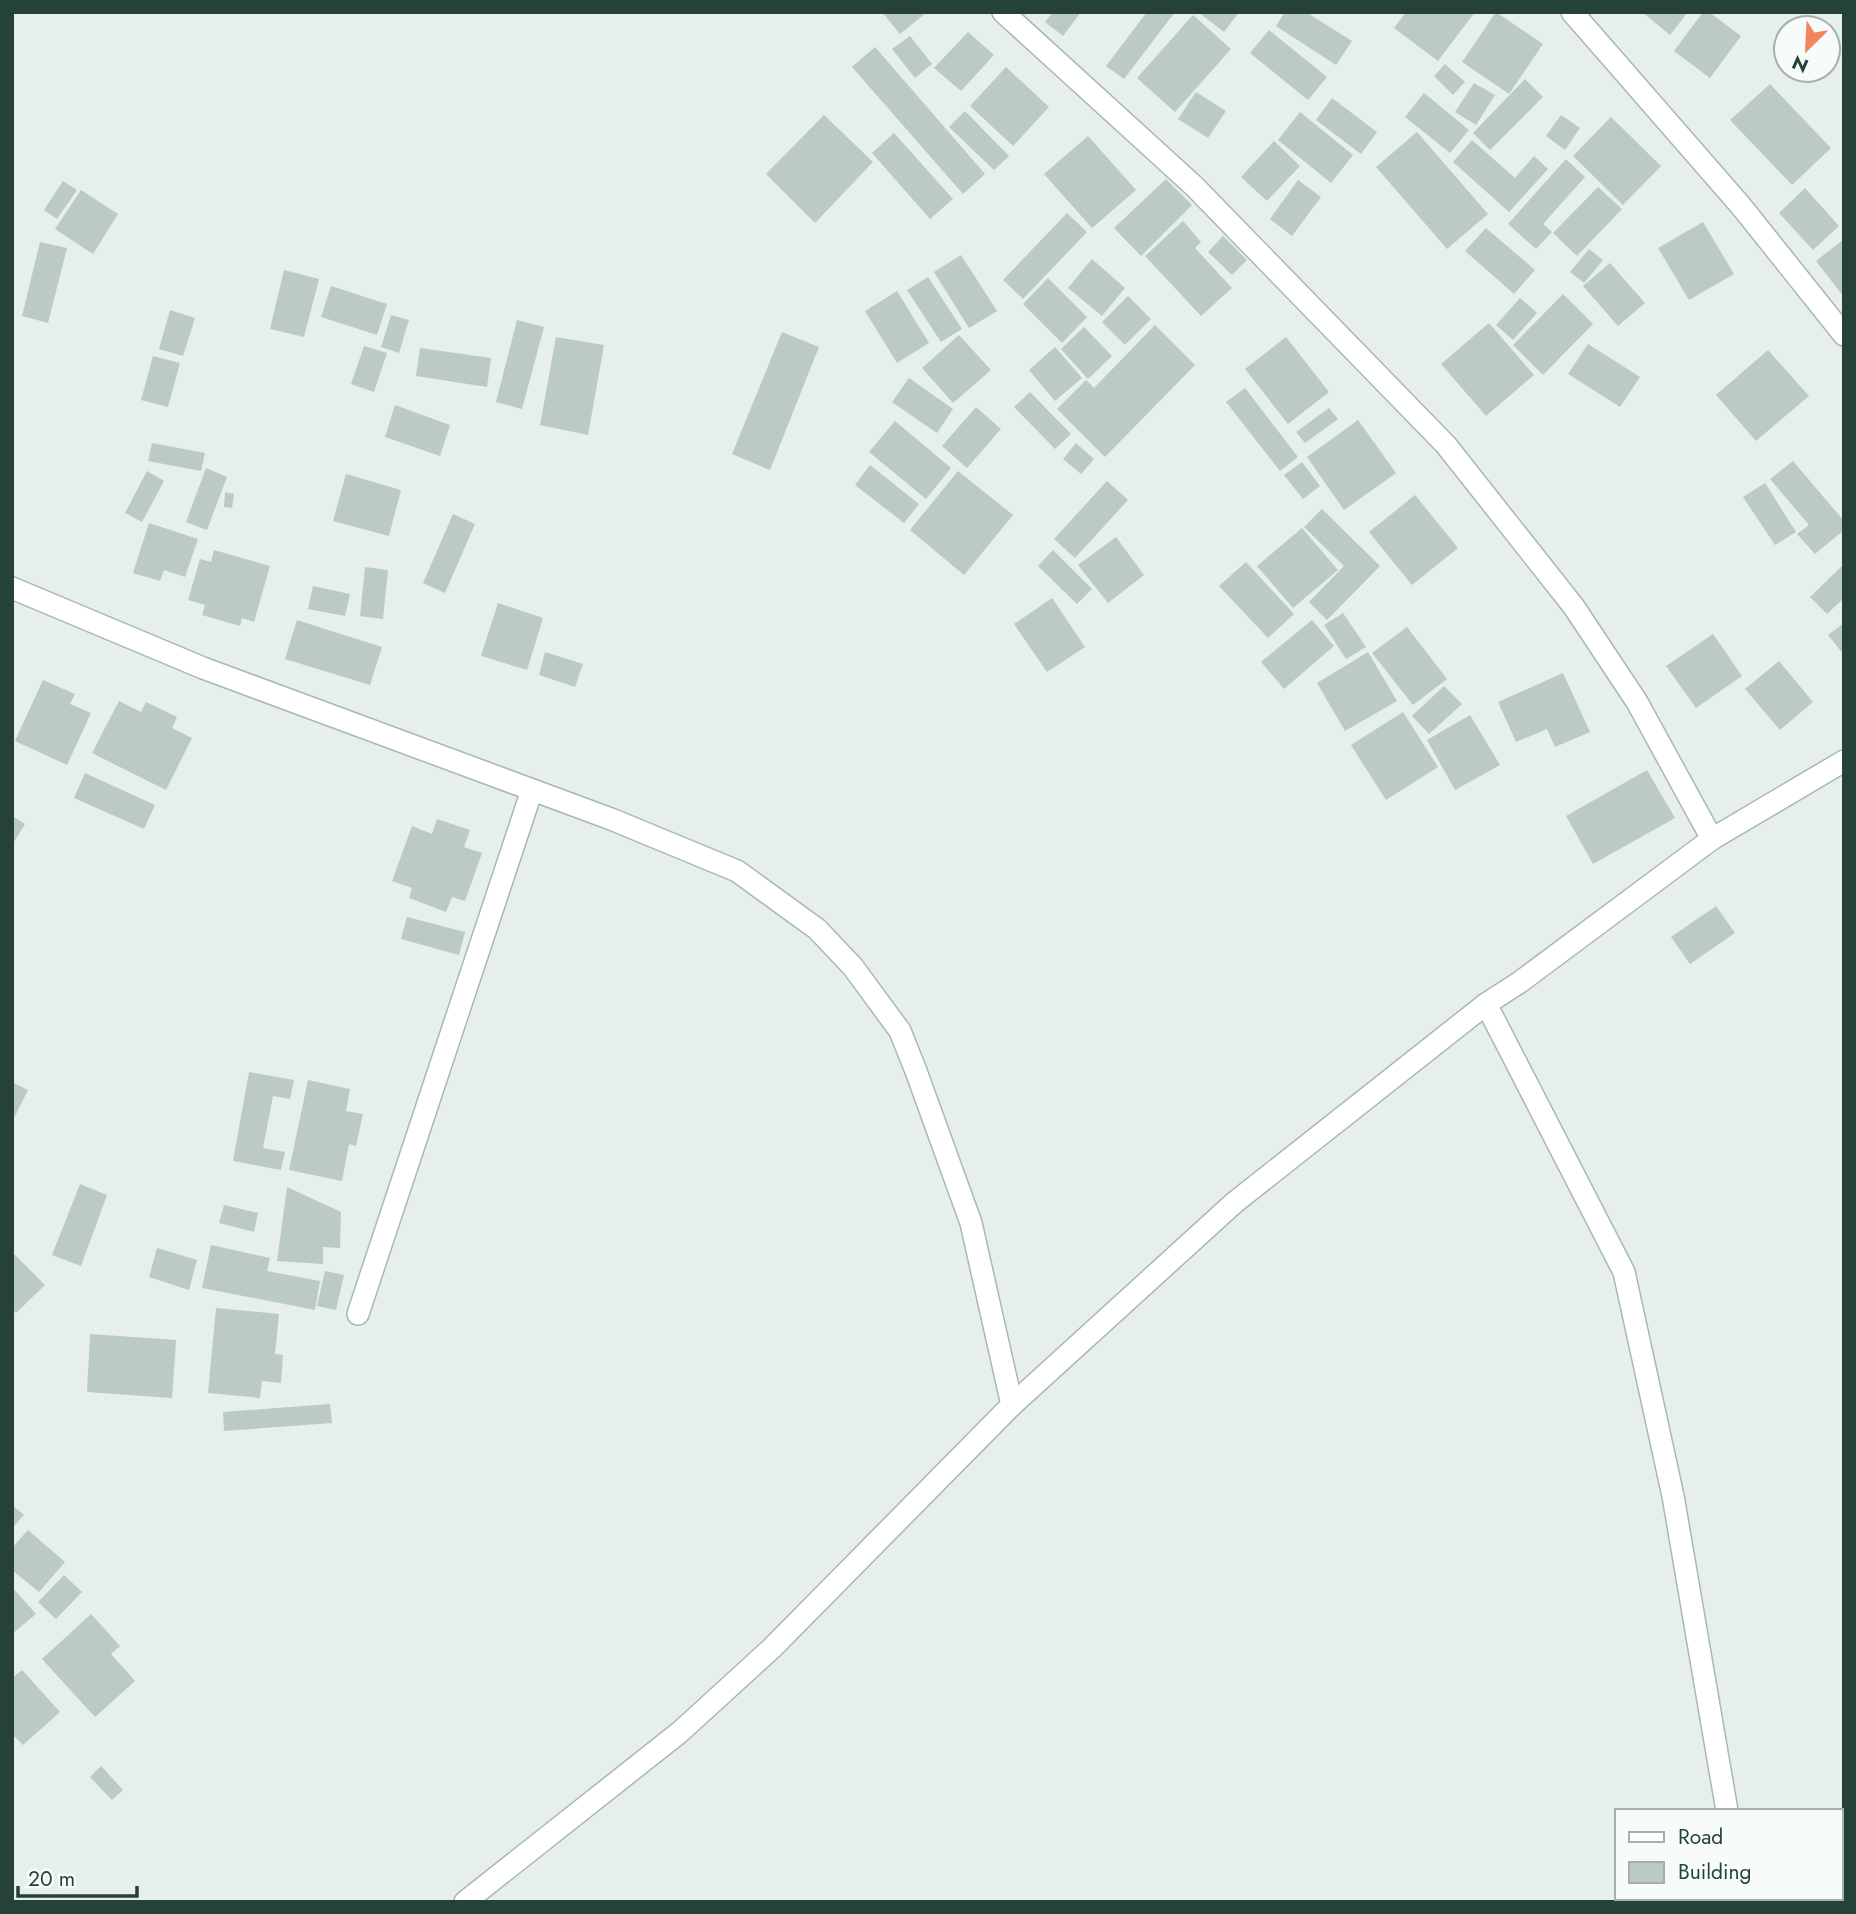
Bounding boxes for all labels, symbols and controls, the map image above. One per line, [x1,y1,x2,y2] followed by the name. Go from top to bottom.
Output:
[1772,14,1842,84] north arrow
[1788,49,1813,79] text: N
[1615,1809,1842,1900] legend
[1678,1822,1723,1852] text: Road
[18,1854,136,1898] scale bar
[1678,1857,1751,1887] text: Building
[28,1864,75,1894] text: 20 m

